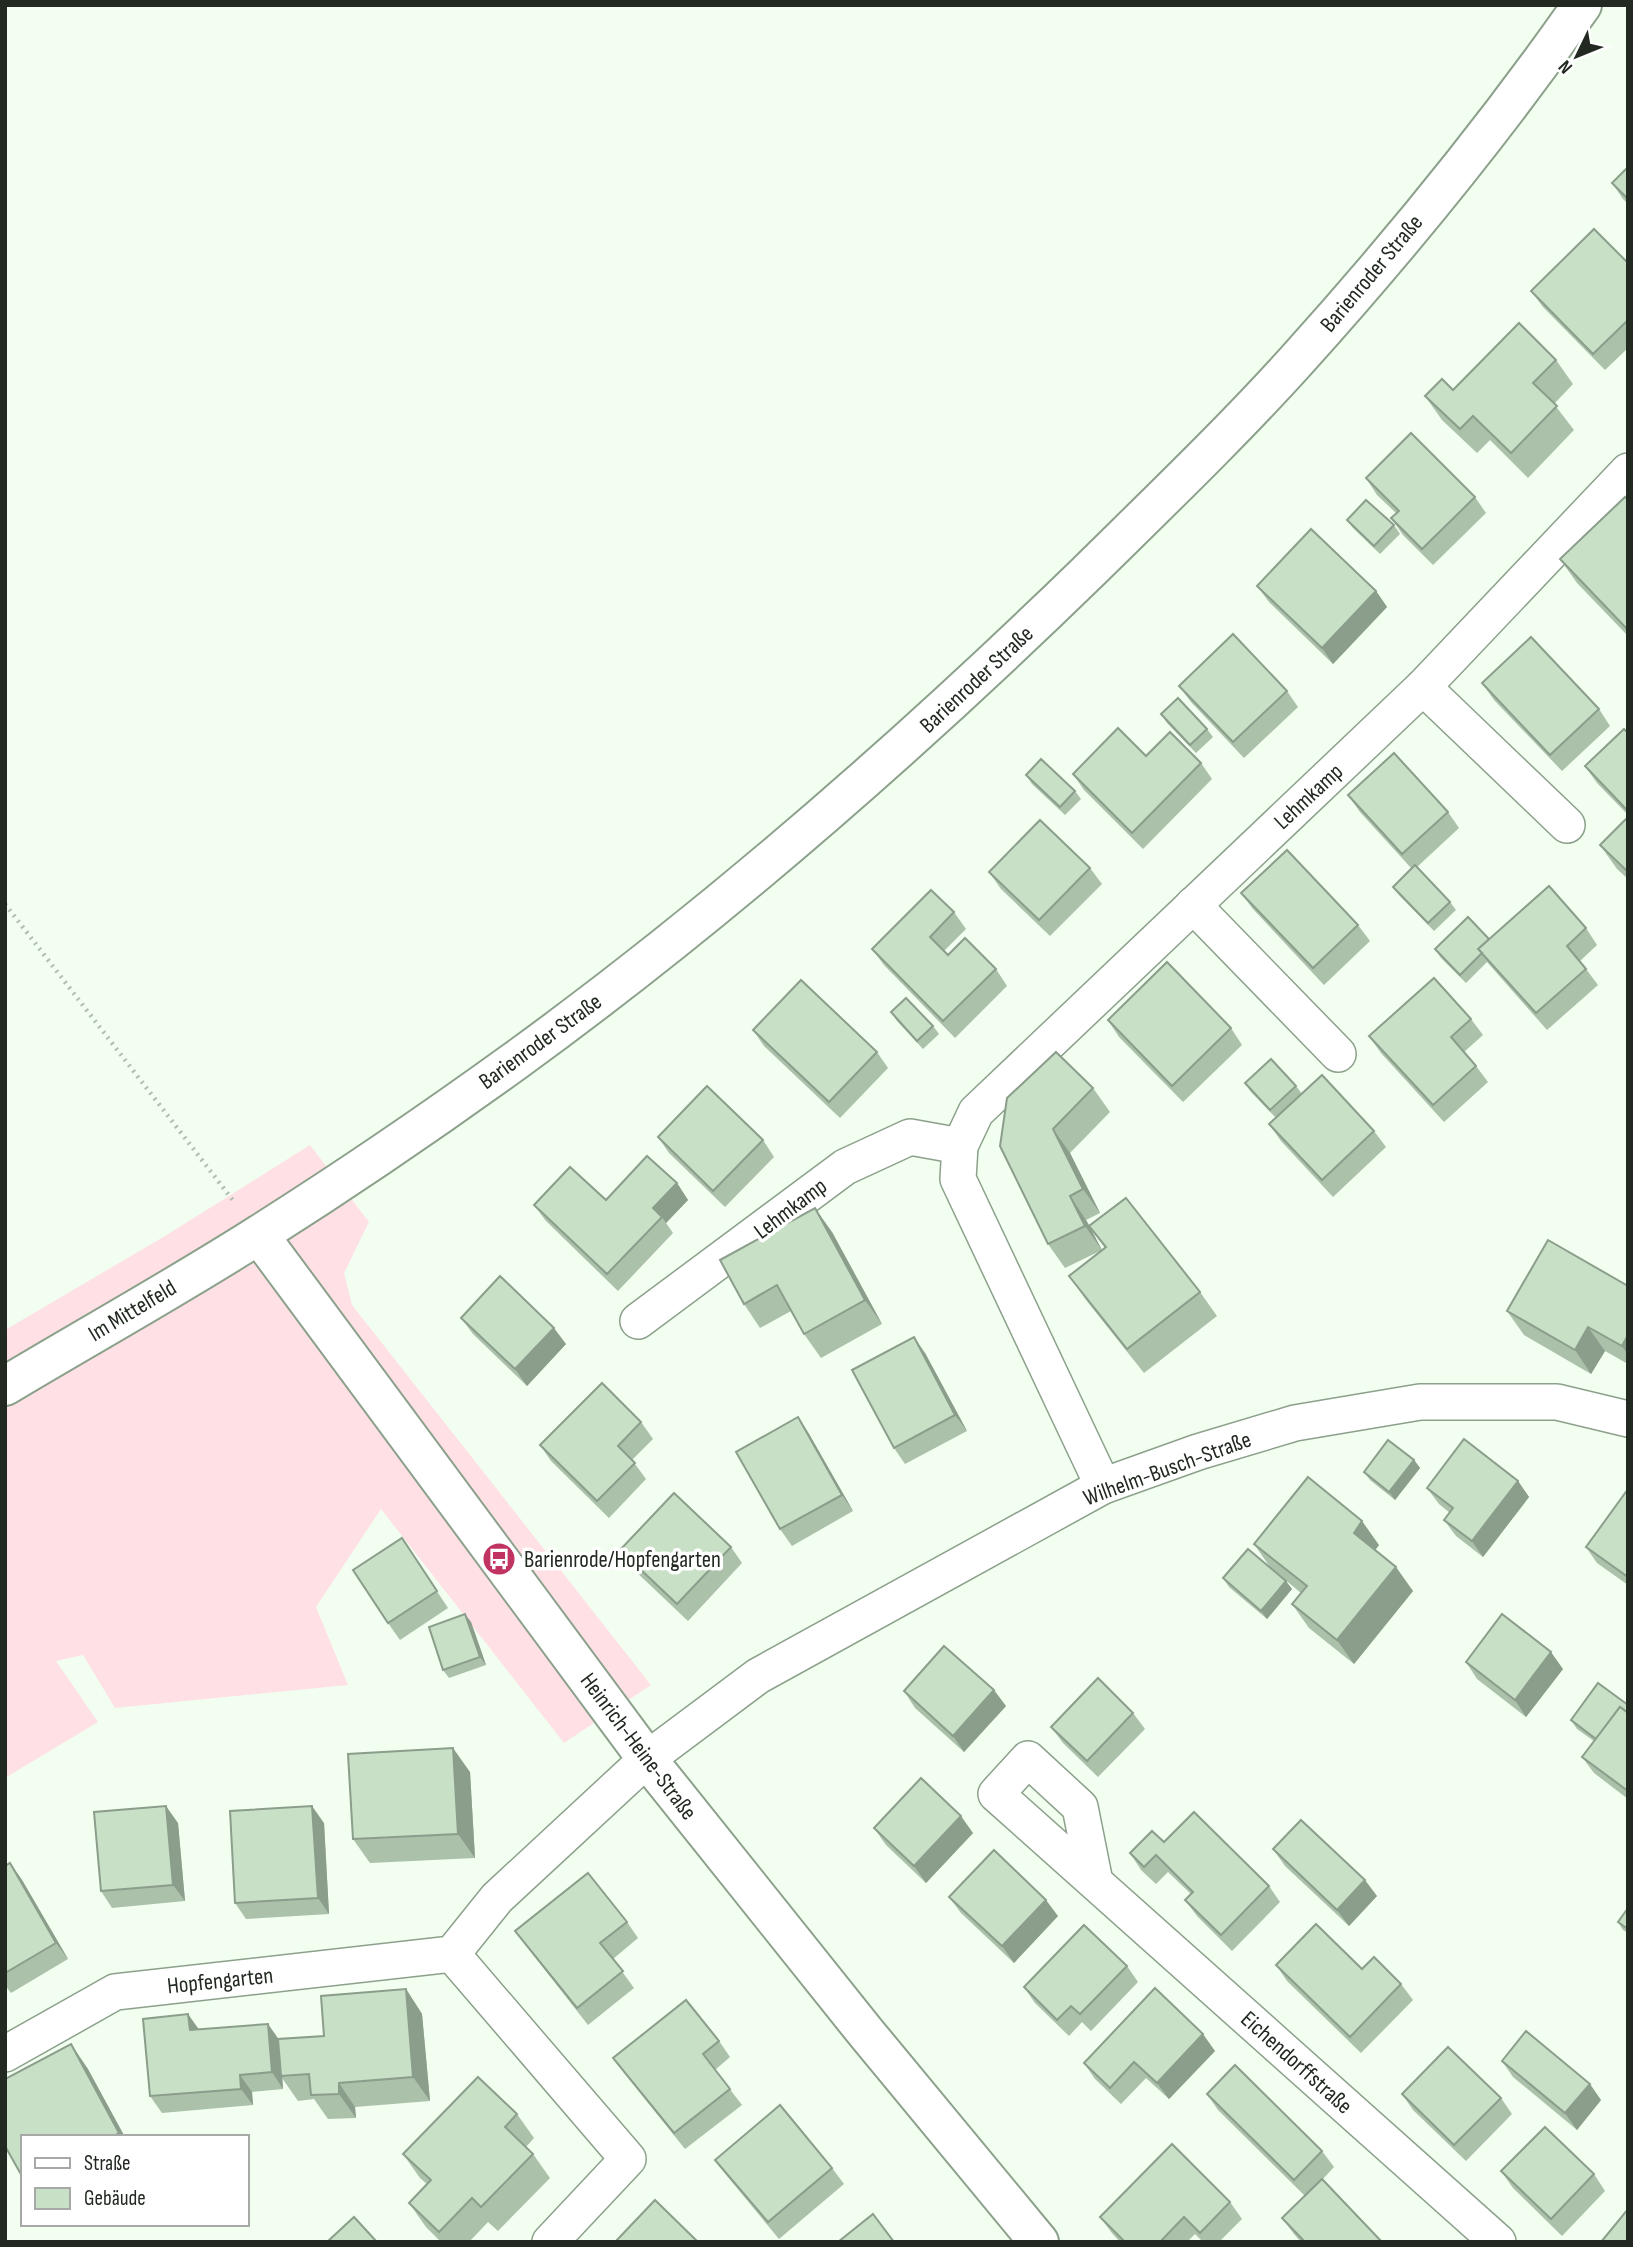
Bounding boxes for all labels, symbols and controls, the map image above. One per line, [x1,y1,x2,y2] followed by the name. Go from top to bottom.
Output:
[1542,21,1612,91] north arrow
[1554,55,1578,78] text: N
[1314,209,1429,338] street label: Barienroder Straße
[914,620,1039,739] street label: Barienroder Straße
[1268,758,1349,836] street label: Lehmkamp
[474,988,607,1096] street label: Barienroder Straße
[749,1172,833,1245] street label: Lehmkamp
[83,1274,182,1348] street label: Im Mittelfeld
[1080,1426,1255,1512] street label: Wilhelm-Busch-Straße
[480,1540,518,1578] bus stop icon: Barienrode/Hopfengarten
[524,1546,721,1574] place label: Barienrode/Hopfengarten
[574,1668,703,1826] street label: Heinrich-Heine-Straße
[166,1962,275,2000] street label: Hopfengarten
[1235,2005,1358,2120] street label: Eichendorffstraße
[21,2135,248,2226] legend
[84,2151,130,2176] text: Straße
[84,2186,146,2211] text: Gebäude

